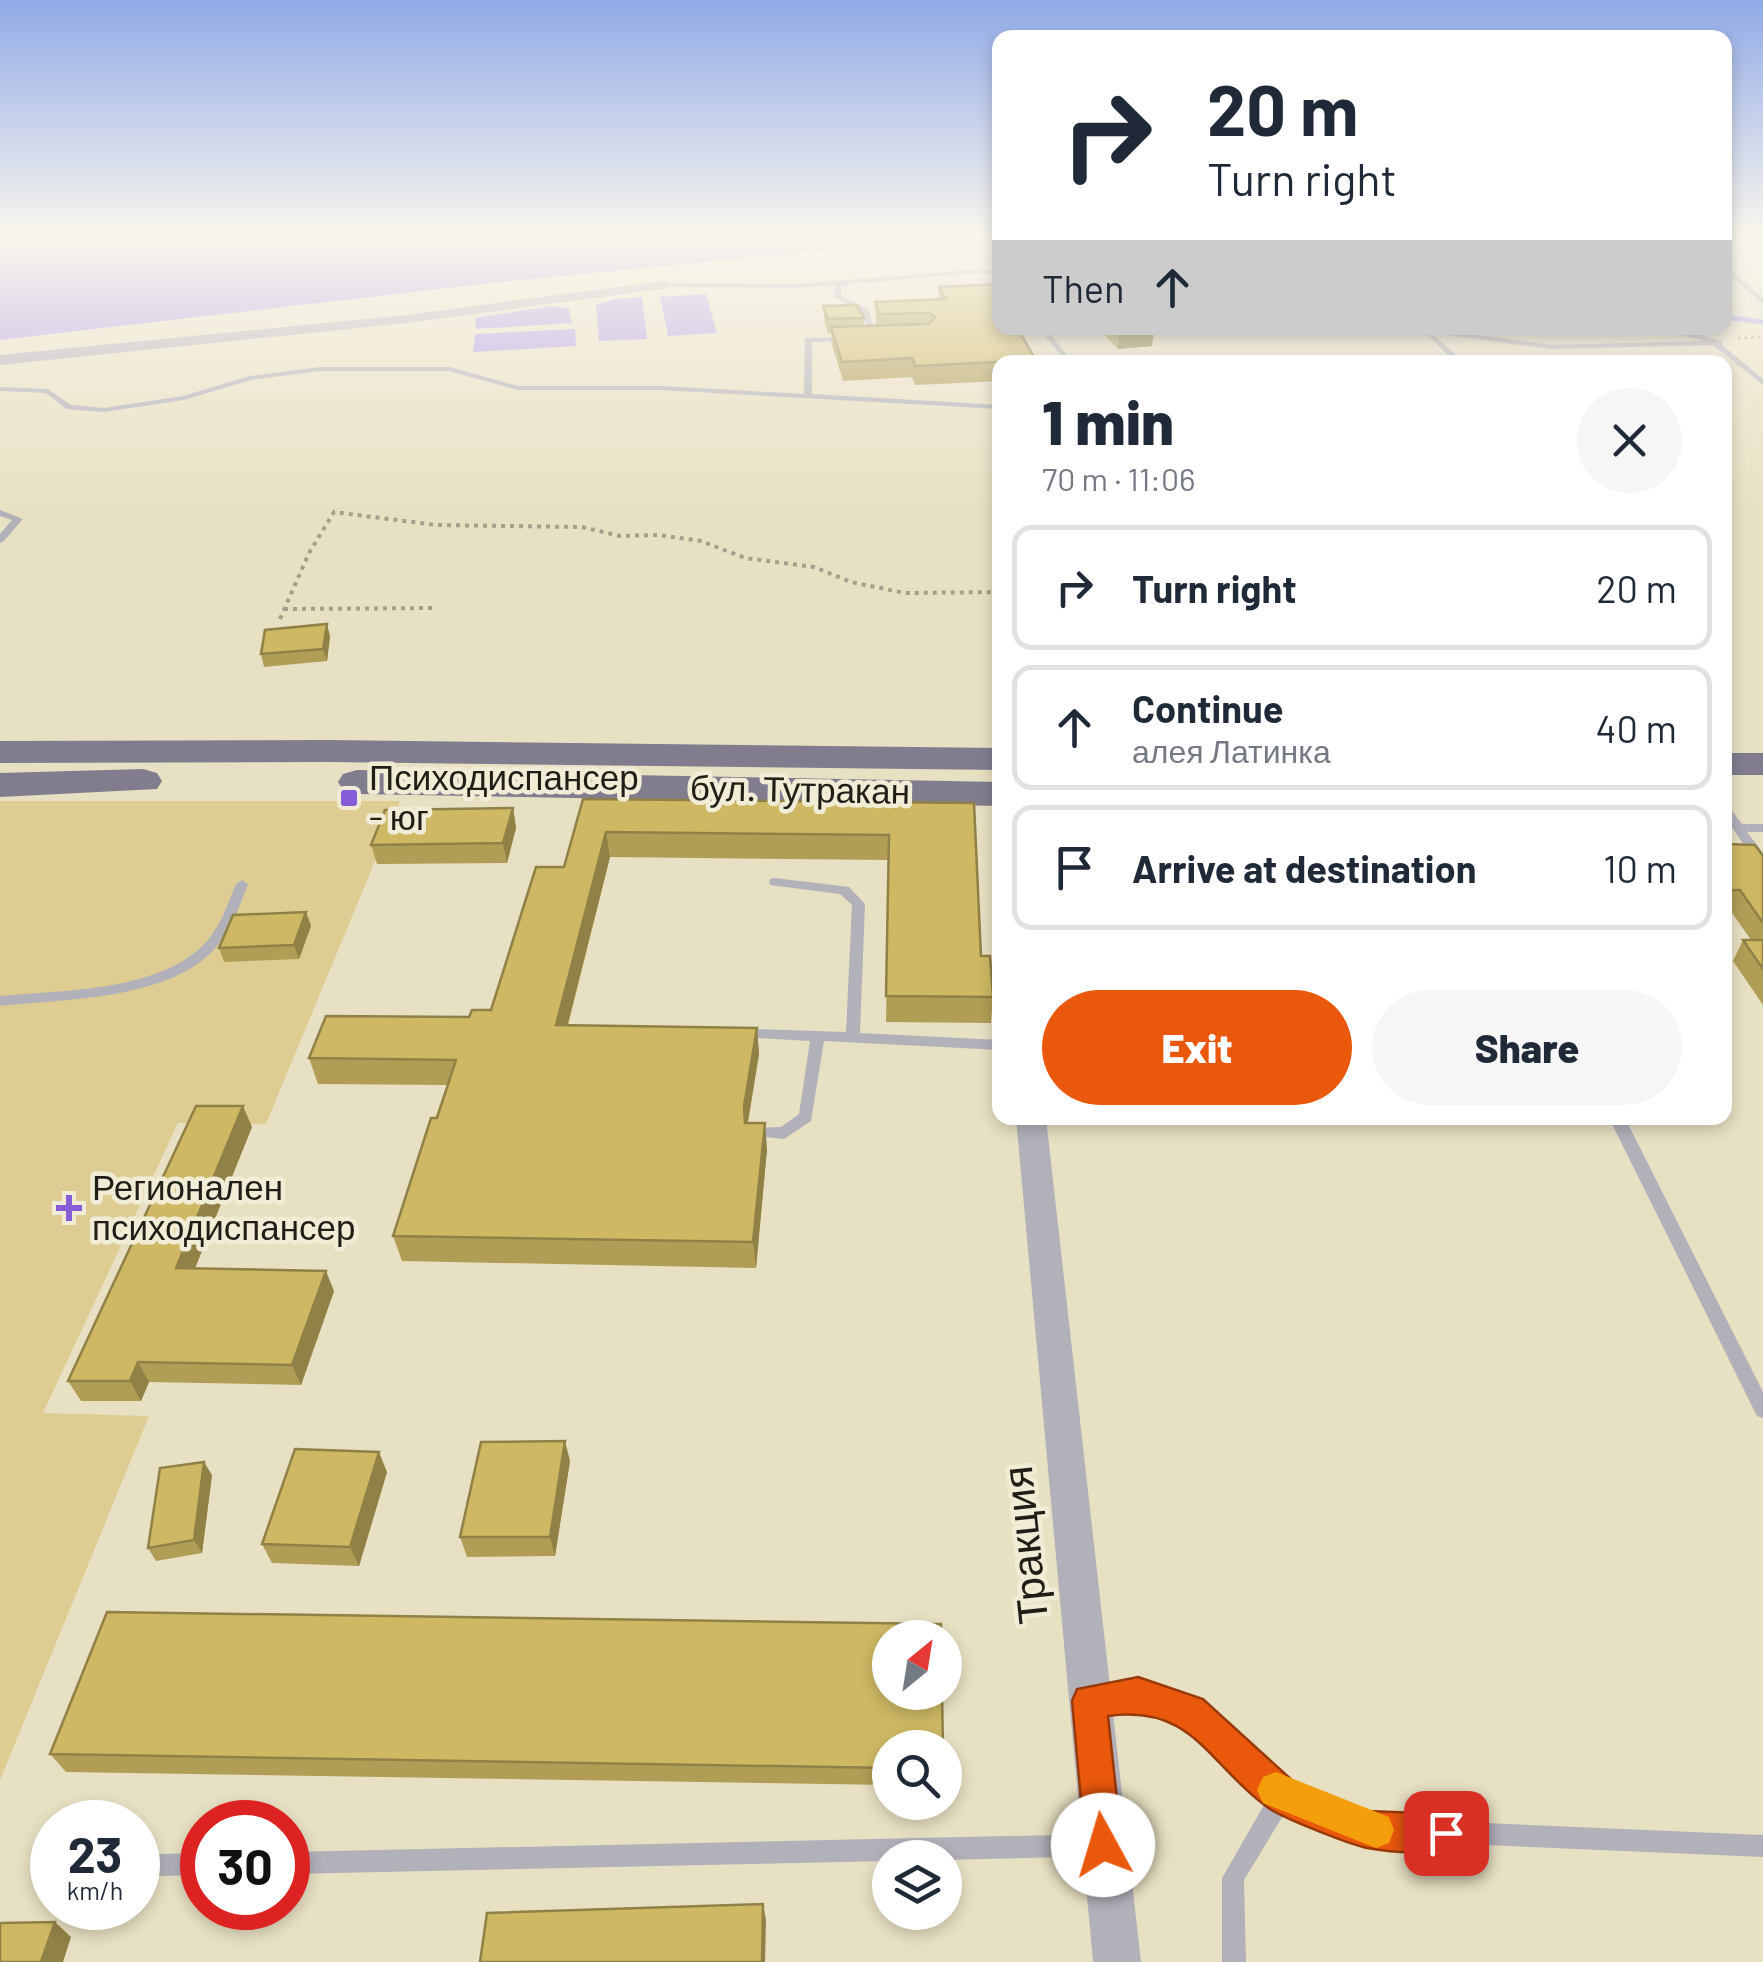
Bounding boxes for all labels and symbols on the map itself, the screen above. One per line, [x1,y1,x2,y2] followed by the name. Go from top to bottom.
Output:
[369,755,639,837] place label: Психодиспансер - юг
[690,765,910,811] street label: бул. Тутракан
[338,787,360,809] marker: Психодиспансер - юг
[92,1165,355,1247] place label: Регионален психодиспансер
[56,1195,82,1221] marker: Регионален психодиспансер
[990,1464,1057,1627] street label: Тракция
[872,1620,962,1710] north arrow
[1404,1791,1489,1876] pin
[1051,1793,1155,1897] position arrow
[180,1800,310,1930] speed limit sign: 30

